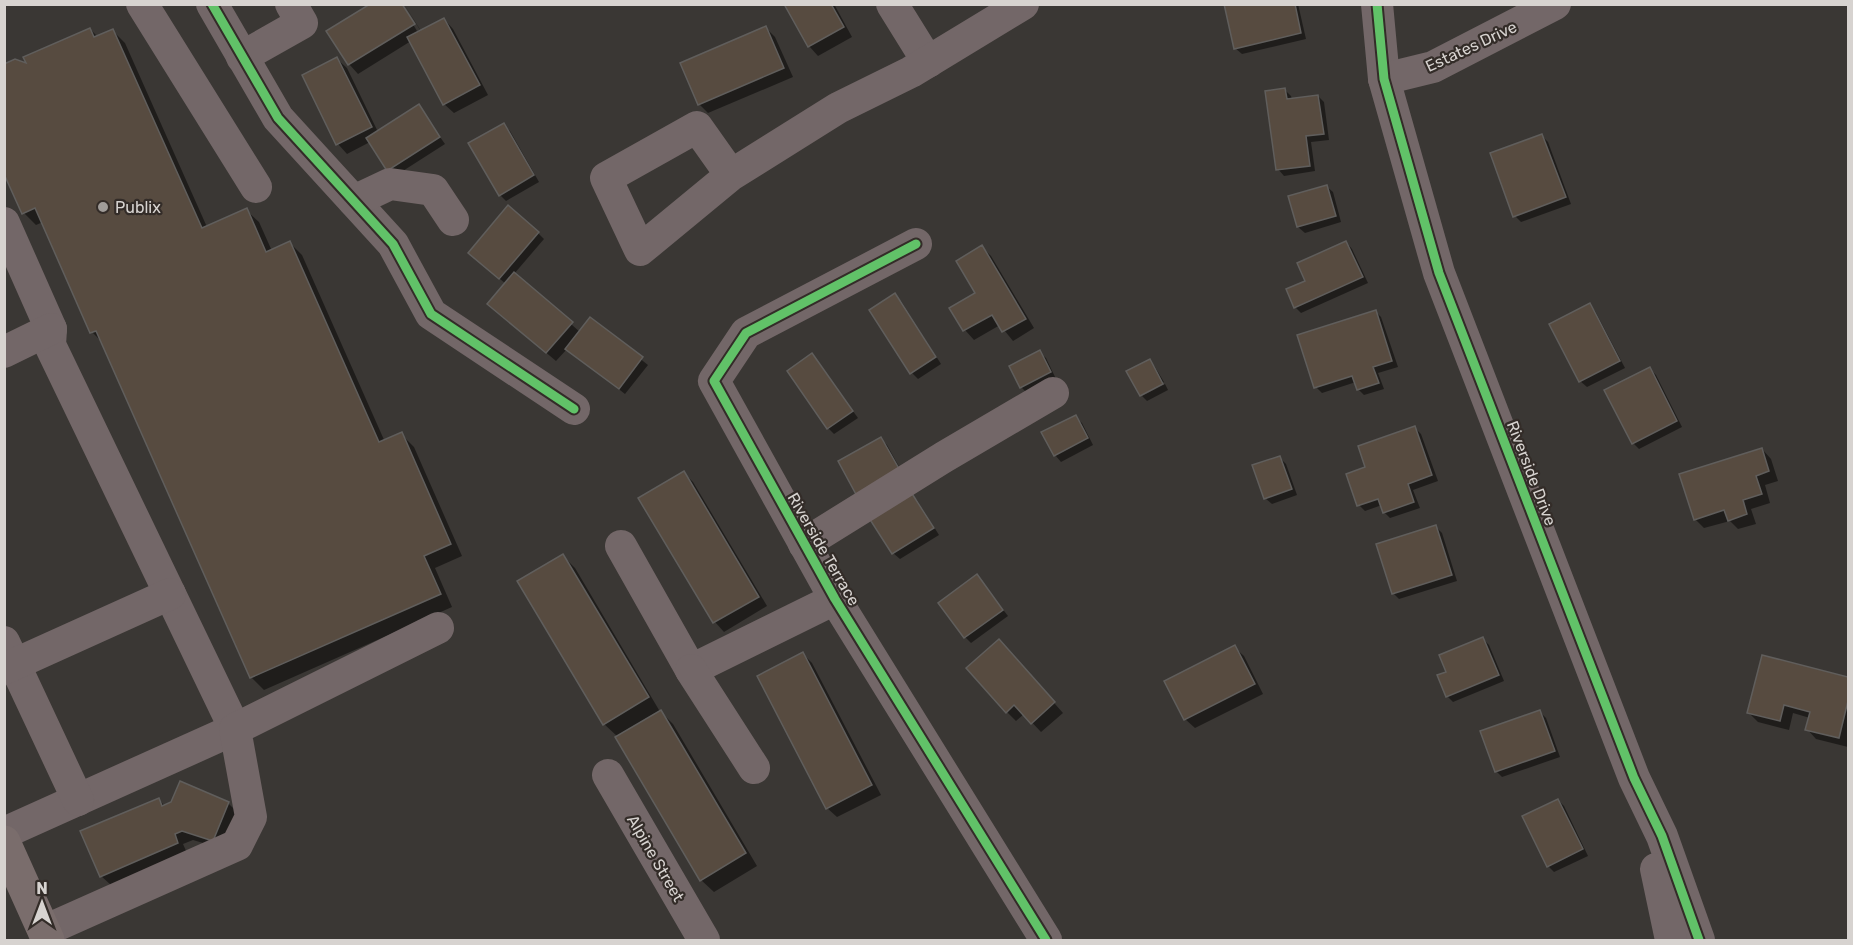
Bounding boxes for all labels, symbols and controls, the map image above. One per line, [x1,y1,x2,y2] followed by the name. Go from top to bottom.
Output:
[1422,17,1520,76] street label: Estates Drive
[115,198,161,217] place label: Publix
[96,200,110,214] marker: Publix
[1503,418,1560,528] street label: Riverside Drive
[784,489,864,609] street label: Riverside Terrace
[623,812,688,905] street label: Alpine Street
[12,873,72,933] north arrow
[36,879,48,898] text: N

